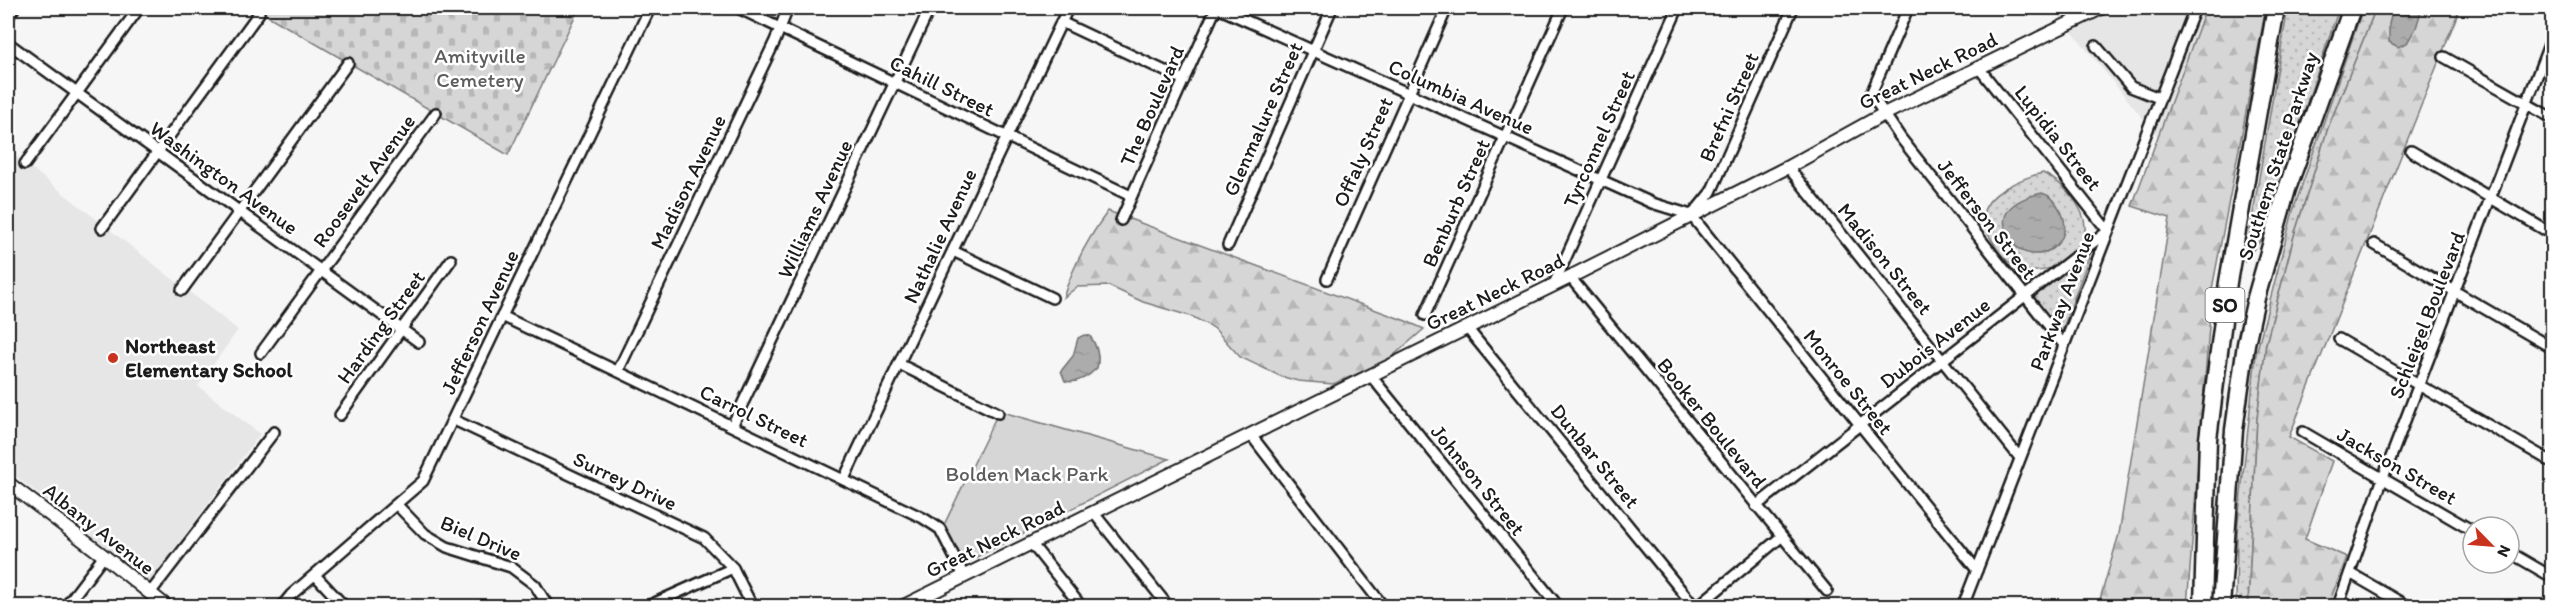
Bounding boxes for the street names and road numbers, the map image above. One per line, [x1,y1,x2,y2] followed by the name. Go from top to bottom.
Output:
[1855,26,2001,115] street label: Great Neck Road
[1217,38,1308,200] street label: Glenmalure Street
[1114,42,1189,170] street label: The Boulevard
[1693,48,1764,166] street label: Brefni Street
[2232,48,2323,263] street label: Southern State Parkway
[886,49,999,122] street label: Cahill Street
[1385,53,1538,140] street label: Columbia Avenue
[1557,66,1640,211] street label: Tyrconnel Street
[2010,80,2107,195] street label: Lupidia Street
[1327,93,1398,211] street label: Offaly Street
[307,109,420,252] street label: Roosevelt Avenue
[644,110,731,253] street label: Madison Avenue
[145,115,303,240] street label: Washington Avenue
[1416,135,1495,271] street label: Benburb Street
[772,136,858,282] street label: Williams Avenue
[1933,153,2042,284] street label: Jefferson Street
[897,164,982,307] street label: Nathalie Avenue
[1833,198,1938,320] street label: Madison Street
[2383,227,2470,402] street label: Schleigel Boulevard
[2023,228,2100,374] street label: Parkway Avenue
[435,246,524,398] street label: Jefferson Avenue
[1422,247,1568,336] street label: Great Neck Road
[331,265,430,388] street label: Harding Street
[2206,288,2244,322] road number: SO
[1875,292,1995,393] street label: Dubois Avenue
[1798,324,1899,440] street label: Monroe Street
[1652,353,1773,493] street label: Booker Boulevard
[696,379,813,453] street label: Carrol Street
[1546,398,1645,513] street label: Dunbar Street
[1426,419,1531,540] street label: Johnson Street
[2333,421,2462,510] street label: Jackson Street
[569,446,681,515] street label: Surrey Drive
[39,477,160,580] street label: Albany Avenue
[922,494,1068,583] street label: Great Neck Road
[437,509,526,566] street label: Biel Drive

